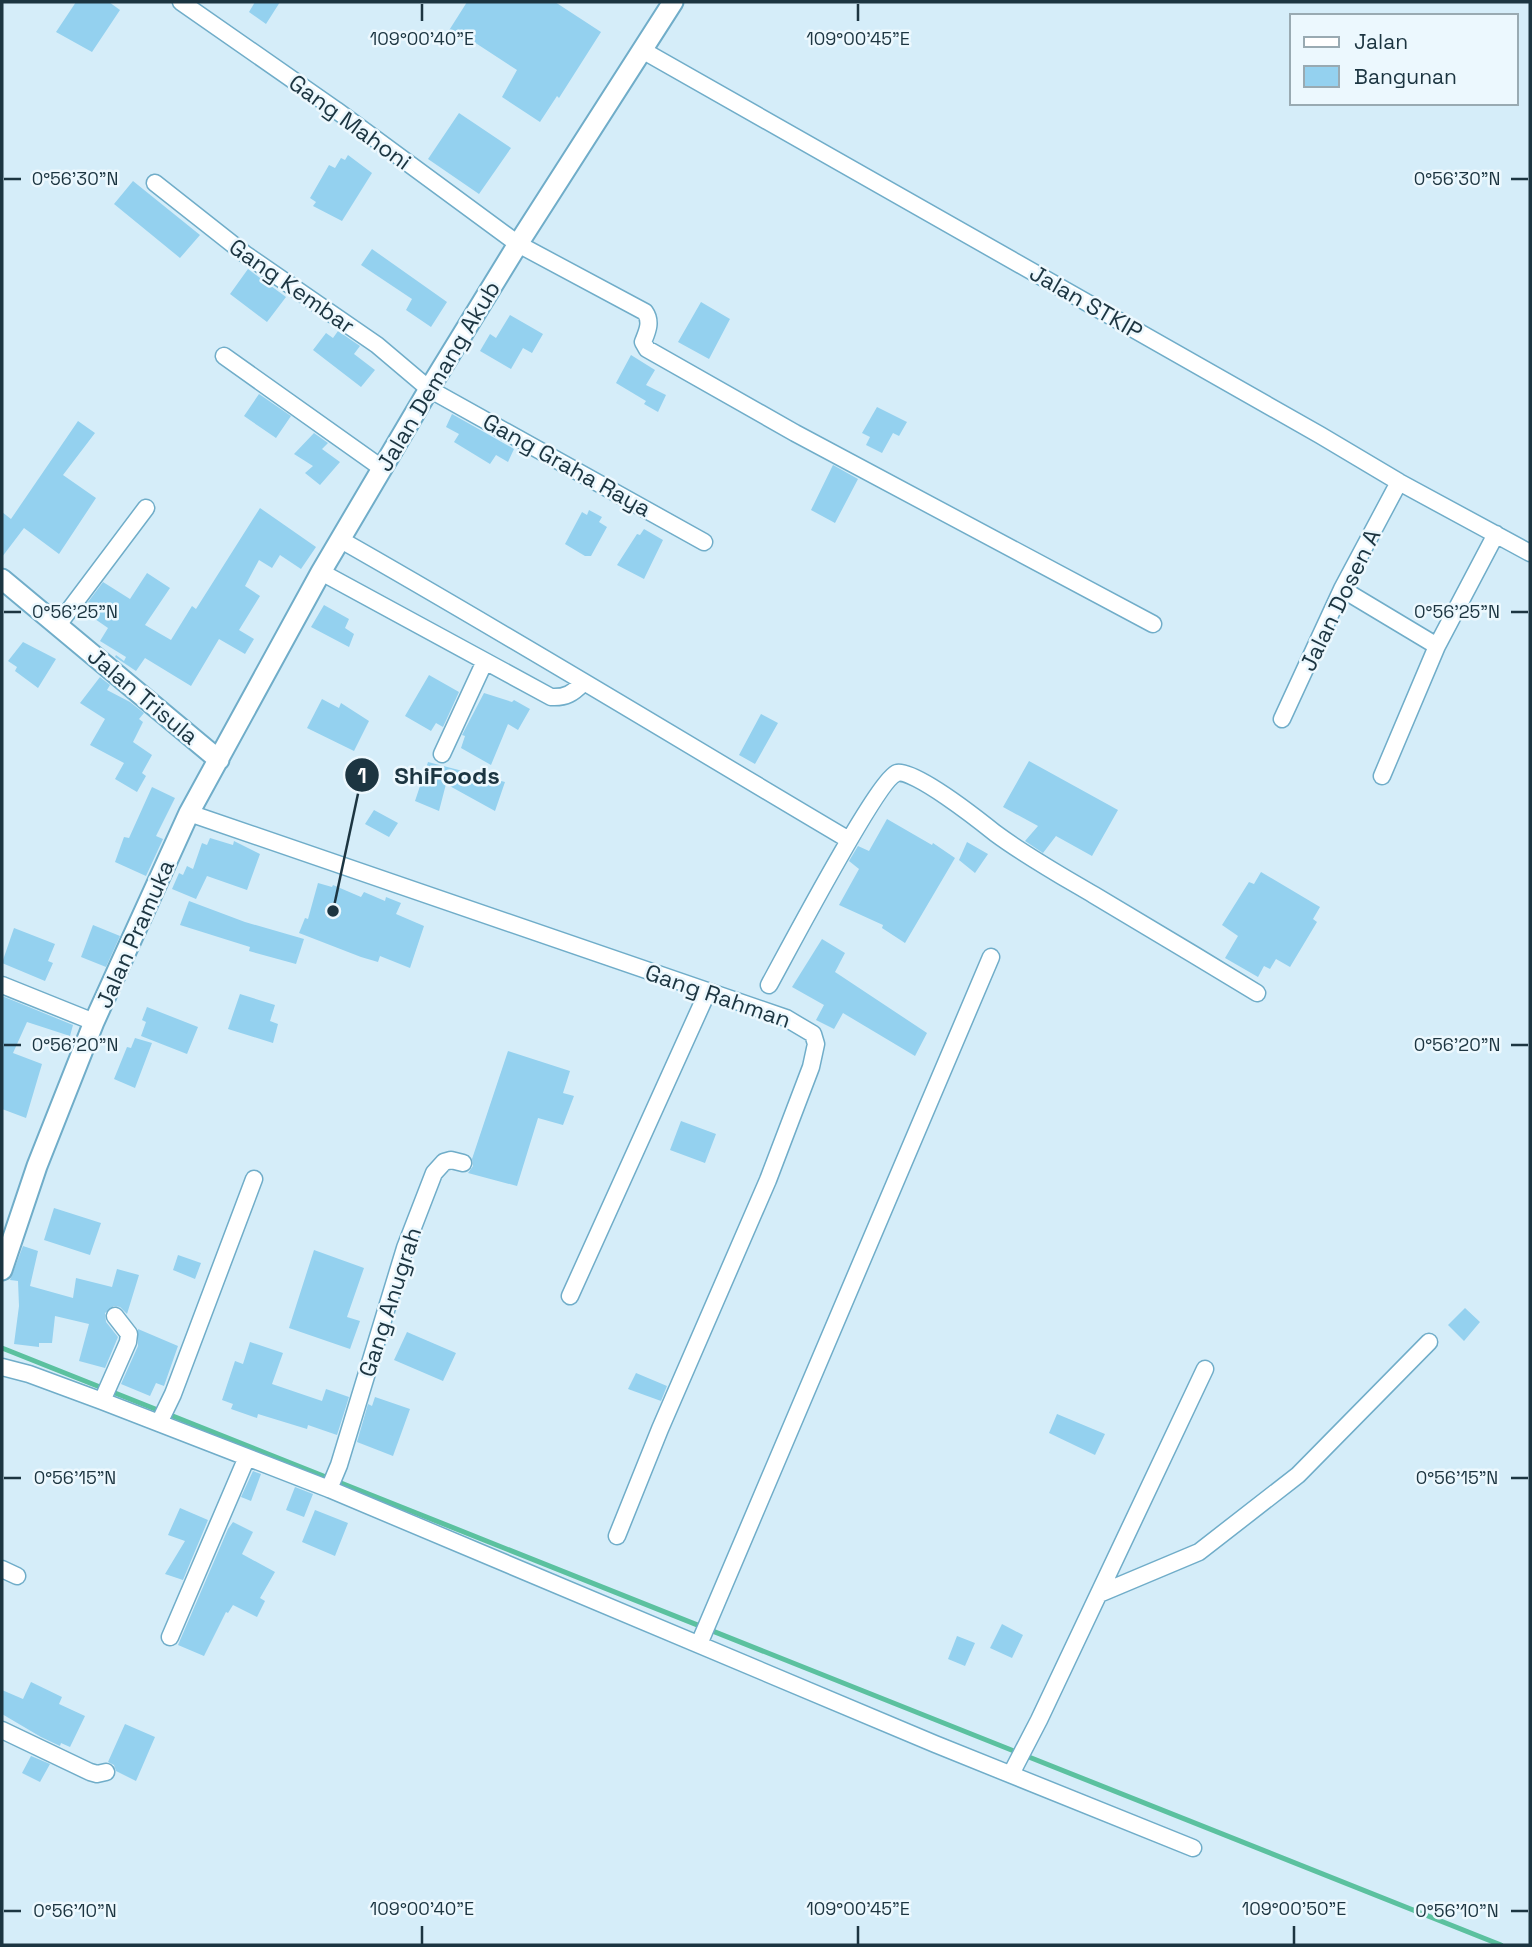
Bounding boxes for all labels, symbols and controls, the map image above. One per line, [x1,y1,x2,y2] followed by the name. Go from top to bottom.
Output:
[1290,14,1518,105] legend
[370,27,474,50] text: 109°00'40"E
[806,27,910,50] text: 109°00'45"E
[1354,28,1408,55] text: Jalan
[1354,63,1457,90] text: Bangunan
[283,67,417,177] street label: Gang Mahoni
[32,167,118,190] text: 0°56'30"N
[1414,167,1500,190] text: 0°56'30"N
[223,232,361,340] street label: Gang Kembar
[1024,258,1148,346] street label: Jalan STKIP
[369,275,507,477] street label: Jalan Demang Akub
[478,406,656,524] street label: Gang Graha Raya
[1293,524,1387,676] street label: Jalan Dosen A
[32,600,118,623] text: 0°56'25"N
[1414,600,1500,623] text: 0°56'25"N
[81,641,205,751] street label: Jalan Trisula
[345,753,514,798] callout: ShiFoods
[394,760,500,791] text: ShiFoods
[357,762,367,789] text: 1
[89,855,181,1013] street label: Jalan Pramuka
[641,957,795,1035] street label: Gang Rahman
[32,1033,118,1056] text: 0°56'20"N
[1414,1033,1500,1056] text: 0°56'20"N
[352,1223,428,1381] street label: Gang Anugrah
[34,1466,116,1489] text: 0°56'15"N
[1416,1466,1498,1489] text: 0°56'15"N
[370,1897,474,1920] text: 109°00'40"E
[806,1897,910,1920] text: 109°00'45"E
[1242,1897,1346,1920] text: 109°00'50"E
[33,1899,117,1922] text: 0°56'10"N
[1415,1899,1499,1922] text: 0°56'10"N

